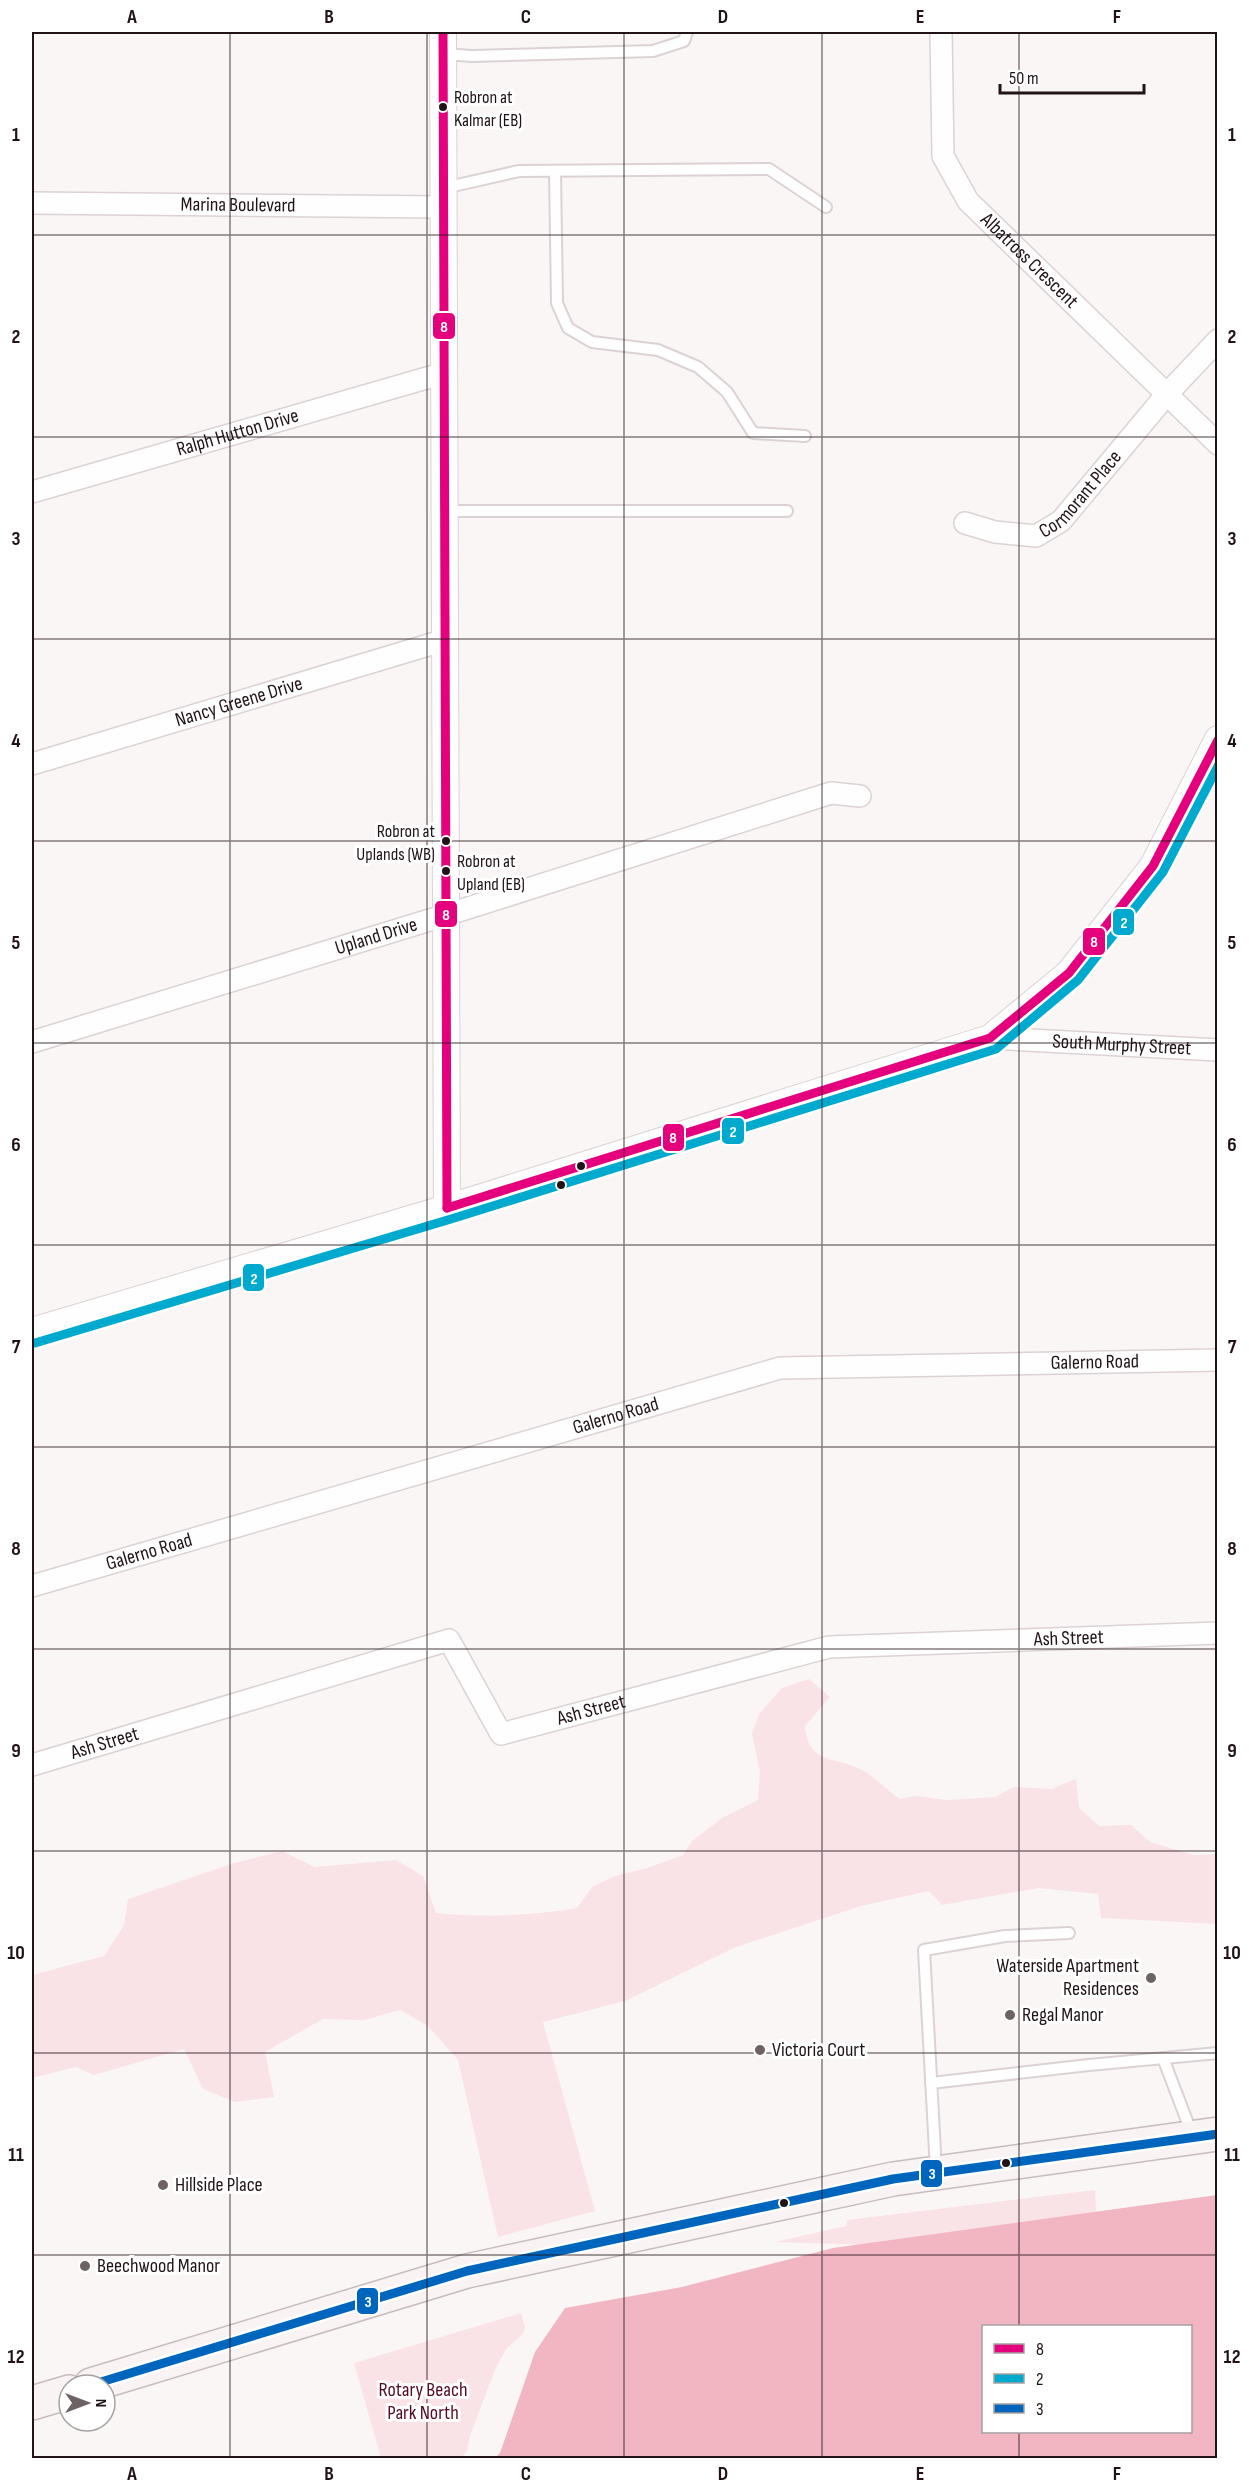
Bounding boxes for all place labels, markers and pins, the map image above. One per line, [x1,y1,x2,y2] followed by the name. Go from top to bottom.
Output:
[454,87,522,131] place label: Robron at Kalmar (EB)
[437,101,449,113] marker: Robron at Kalmar (EB)
[356,821,436,865] place label: Robron at Uplands (WB)
[440,835,452,847] marker: Robron at Uplands (WB)
[457,851,525,895] place label: Robron at Upland (EB)
[440,865,452,877] marker: Robron at Upland (EB)
[575,1160,587,1172] unlabelled marker
[555,1179,567,1191] unlabelled marker
[996,1954,1139,2001] place label: Waterside Apartment Residences
[1144,1971,1158,1985] marker: Waterside Apartment Residences
[1022,2003,1104,2027] place label: Regal Manor
[1003,2008,1017,2022] marker: Regal Manor
[772,2038,865,2062] place label: Victoria Court
[753,2043,767,2057] marker: Victoria Court
[1000,2157,1012,2169] unlabelled marker
[175,2173,263,2197] place label: Hillside Place
[156,2178,170,2192] marker: Hillside Place
[778,2197,790,2209] unlabelled marker
[97,2254,220,2278] place label: Beechwood Manor
[78,2259,92,2273] marker: Beechwood Manor

